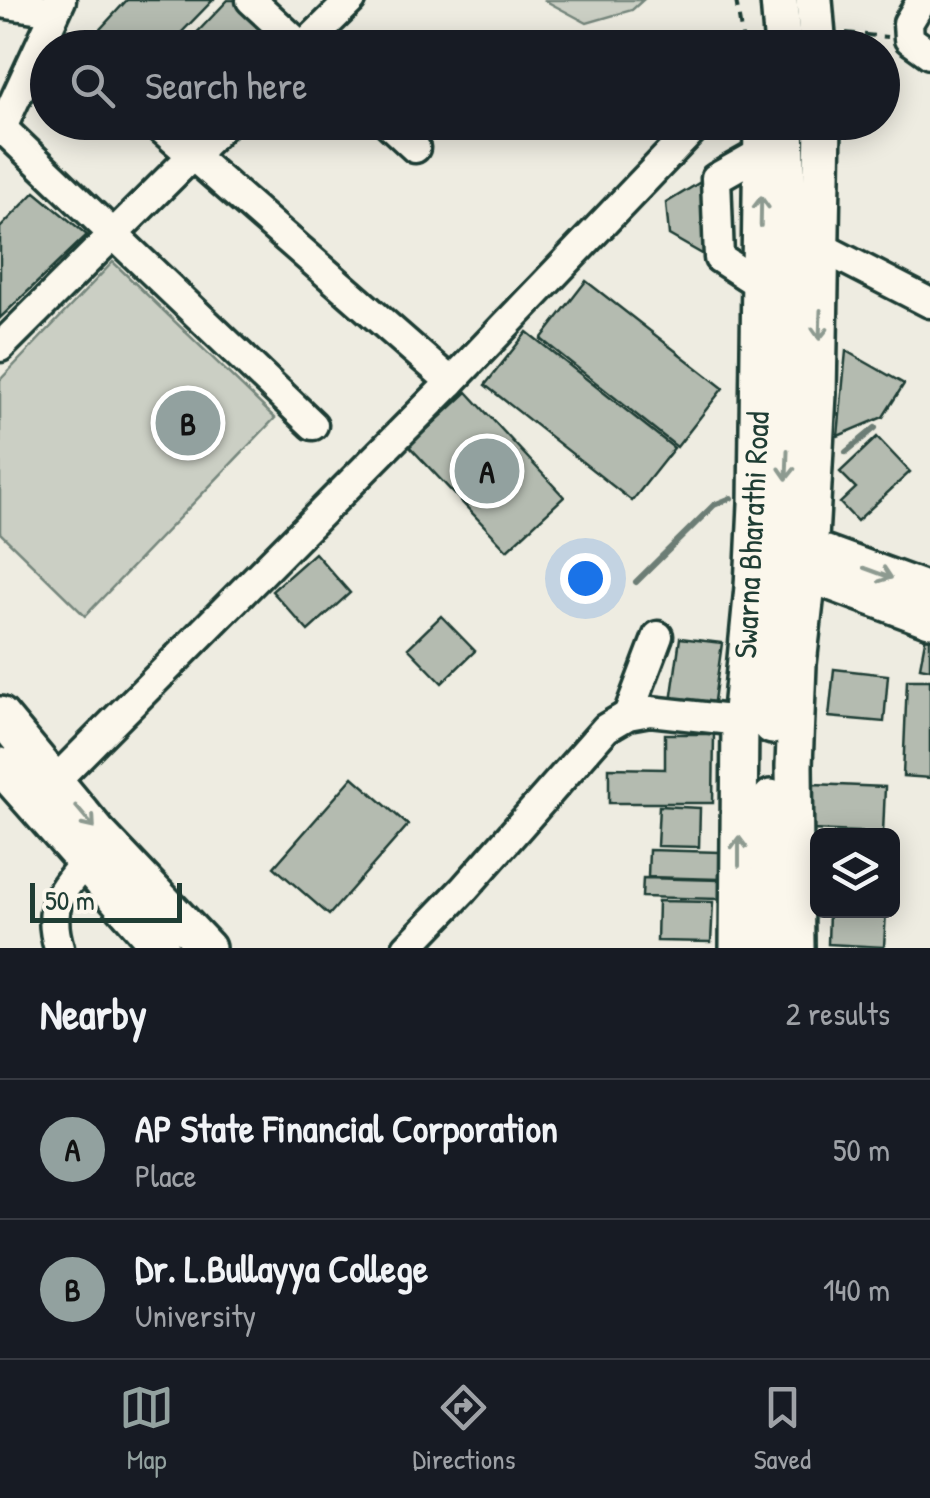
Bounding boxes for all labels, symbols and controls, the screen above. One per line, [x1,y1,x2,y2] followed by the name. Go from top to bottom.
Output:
[30,30,900,140] search box
[65,58,120,113] icon: search
[145,59,307,111] text: Search here
[751,196,770,228] one-way arrow
[811,308,830,340] one-way arrow
[156,386,220,460] pin: B
[723,410,779,660] street label: Swarna Bharathi Road
[454,434,520,508] pin: A
[777,448,796,480] one-way arrow
[560,553,611,604] your location
[861,565,892,583] one-way arrow
[74,804,96,830] one-way arrow
[810,828,900,918] map controls
[810,828,900,918] button: layers
[730,835,748,868] one-way arrow
[30,878,182,923] scale bar
[45,881,95,919] text: 50 m
[40,985,147,1042] text: Nearby
[786,992,890,1035] text: 2 results
[135,1102,558,1154] text: AP State Financial Corporation
[65,1128,80,1171] text: A
[833,1128,890,1171] text: 50 m
[135,1154,197,1197] text: Place
[135,1242,428,1294] text: Dr. L.Bullayya College
[64,1268,81,1311] text: B
[823,1268,890,1311] text: 140 m
[135,1294,256,1337] text: University
[119,1380,174,1478] tab: Map
[412,1380,515,1478] tab: Directions
[754,1380,811,1478] tab: Saved

